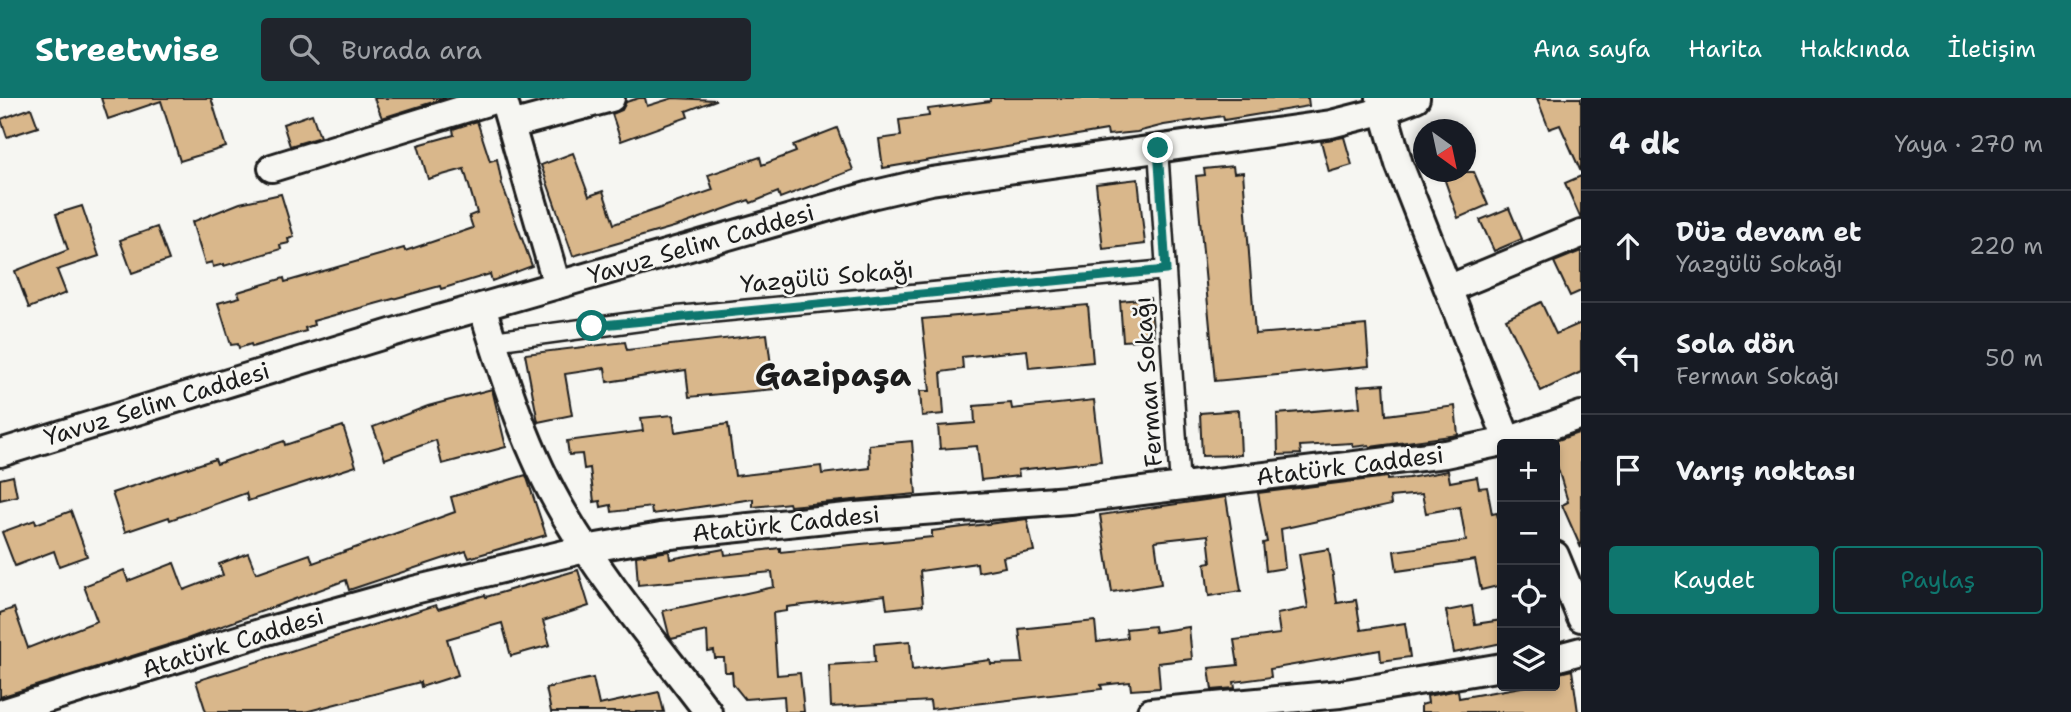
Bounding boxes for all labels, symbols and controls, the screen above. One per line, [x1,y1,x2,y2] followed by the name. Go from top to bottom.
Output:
[261,18,751,81] search box
[35,27,219,72] text: Streetwise
[285,30,323,68] icon: search
[341,32,482,67] text: Burada ara
[1533,33,1650,65] text: Ana sayfa
[1688,33,1762,65] text: Harita
[1800,33,1910,65] text: Hakkında
[1948,33,2036,65] text: İletişim
[1413,119,1476,182] north arrow
[1609,123,1680,164] text: 4 dk
[1894,129,2043,159] text: Yaya · 270 m
[1142,132,1173,163] route end
[584,196,818,292] street label: Yavuz Selim Caddesi
[1676,214,1861,249] text: Düz devam et
[1609,227,1647,265] icon: ahead
[1969,231,2043,261] text: 220 m
[1676,249,1843,279] text: Yazgülü Sokağı
[739,253,915,301] street label: Yazgülü Sokağı
[1126,296,1170,468] street label: Ferman Sokağı
[576,310,607,341] route start
[1676,326,1795,361] text: Sola dön
[1609,339,1647,377] icon: left
[1985,343,2043,373] text: 50 m
[755,353,911,396] district label: Gazipaşa
[40,354,274,454] street label: Yavuz Selim Caddesi
[1676,361,1840,391] text: Ferman Sokağı
[1254,439,1446,493] street label: Atatürk Caddesi
[1497,439,1560,691] map controls
[1497,439,1560,502] button: +
[1609,451,1647,489] icon: arrive
[1676,453,1856,488] text: Varış noktası
[691,498,881,550] street label: Atatürk Caddesi
[1497,502,1560,565] button: −
[1609,546,1819,614] button: Kaydet
[1833,546,2043,614] button: Paylaş
[1497,565,1560,628] button: locate
[138,600,328,686] street label: Atatürk Caddesi
[1497,628,1560,691] button: layers

